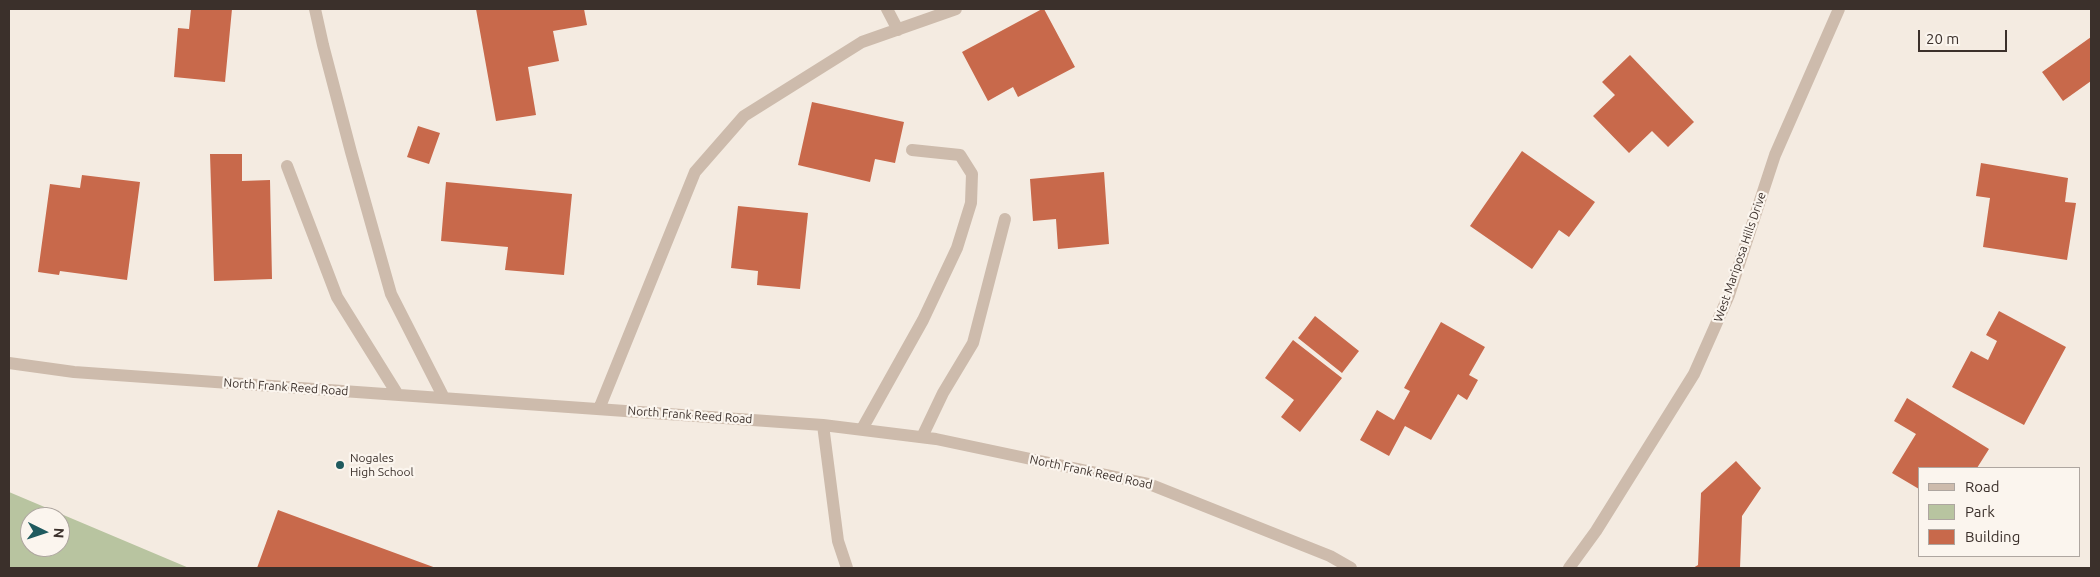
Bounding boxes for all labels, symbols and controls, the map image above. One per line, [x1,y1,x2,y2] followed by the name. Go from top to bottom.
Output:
[1920,20,2009,52] scale bar
[1926,30,1959,47] text: 20 m
[1711,190,1769,324] street label: West Mariposa Hills Drive
[223,375,349,399] street label: North Frank Reed Road
[627,403,753,427] street label: North Frank Reed Road
[350,451,414,479] place label: Nogales High School
[1028,452,1154,492] street label: North Frank Reed Road
[334,459,346,471] marker: Nogales High School
[1918,467,2080,557] legend
[1965,478,2000,495] text: Road
[1965,503,1995,520] text: Park
[20,507,70,557] north arrow
[51,527,67,539] text: N
[1965,528,2020,545] text: Building

